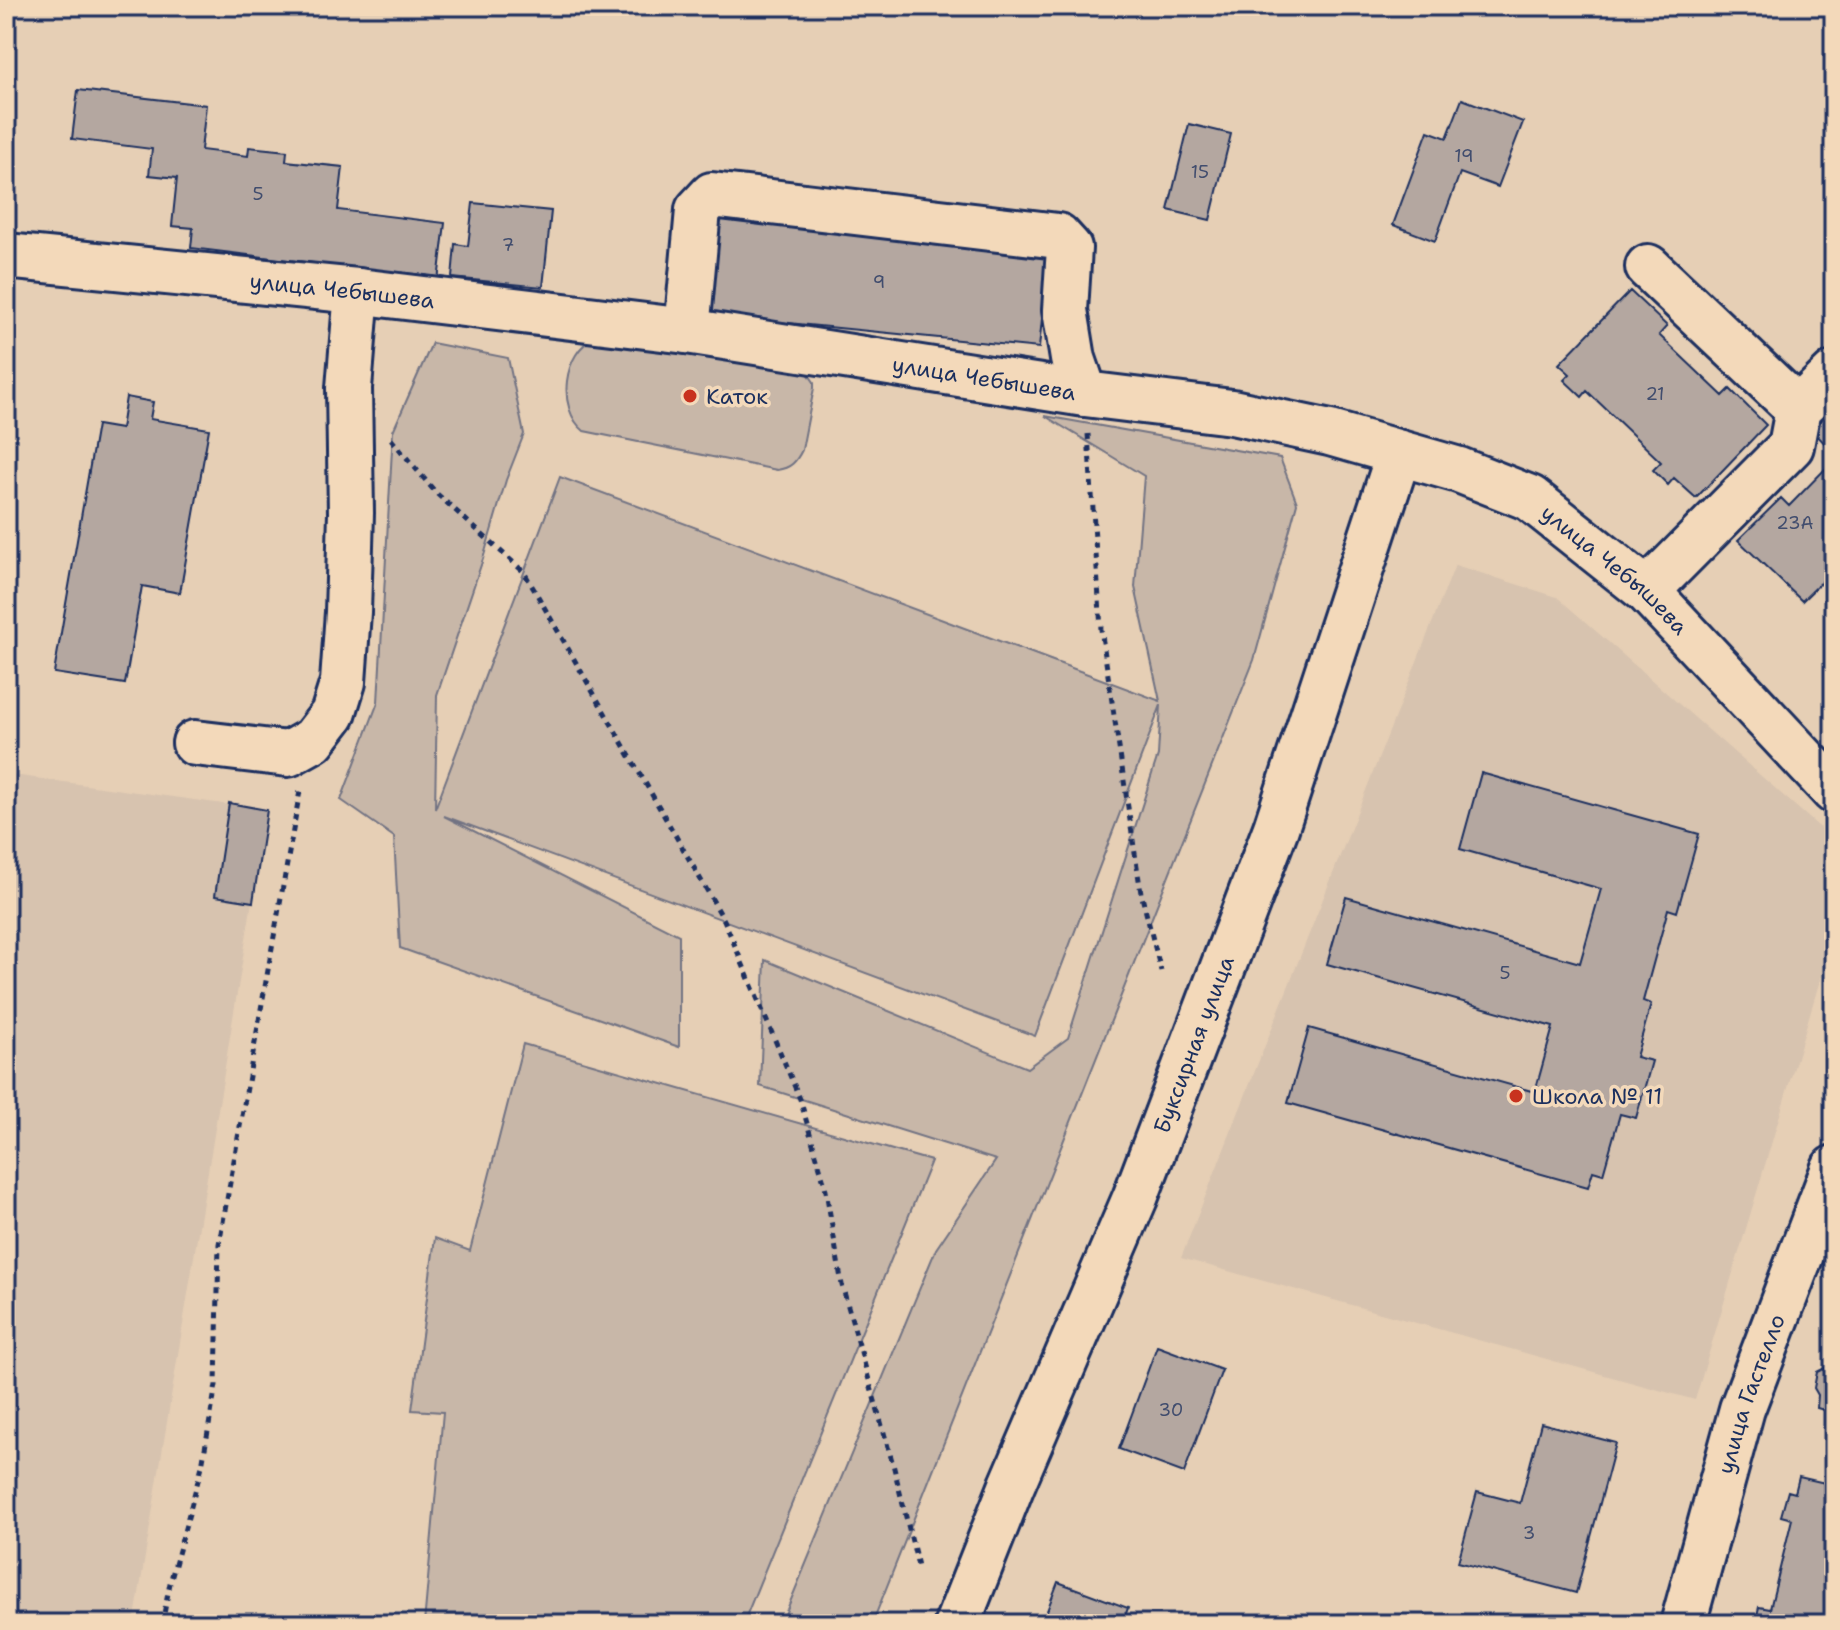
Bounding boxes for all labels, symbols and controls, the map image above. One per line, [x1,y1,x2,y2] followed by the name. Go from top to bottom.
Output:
[1454,144,1474,168] house number: 19
[1191,160,1209,184] house number: 15
[252,182,264,206] house number: 5
[502,233,514,257] house number: 7
[248,266,437,315] street label: улица Чебышева
[873,270,885,294] house number: 9
[890,350,1078,407] street label: улица Чебышева
[706,382,768,411] place label: Каток
[1645,382,1665,406] house number: 21
[681,387,699,405] marker: Каток
[1535,498,1695,641] street label: улица Чебышева
[1776,511,1814,535] house number: 23А
[1147,951,1241,1138] street label: Буксирная улица
[1499,961,1511,985] house number: 5
[1532,1082,1662,1111] place label: Школа № 11
[1507,1087,1525,1105] marker: Школа № 11
[1711,1310,1792,1477] street label: улица Гастелло
[1159,1398,1183,1422] house number: 30
[1523,1521,1535,1545] house number: 3

